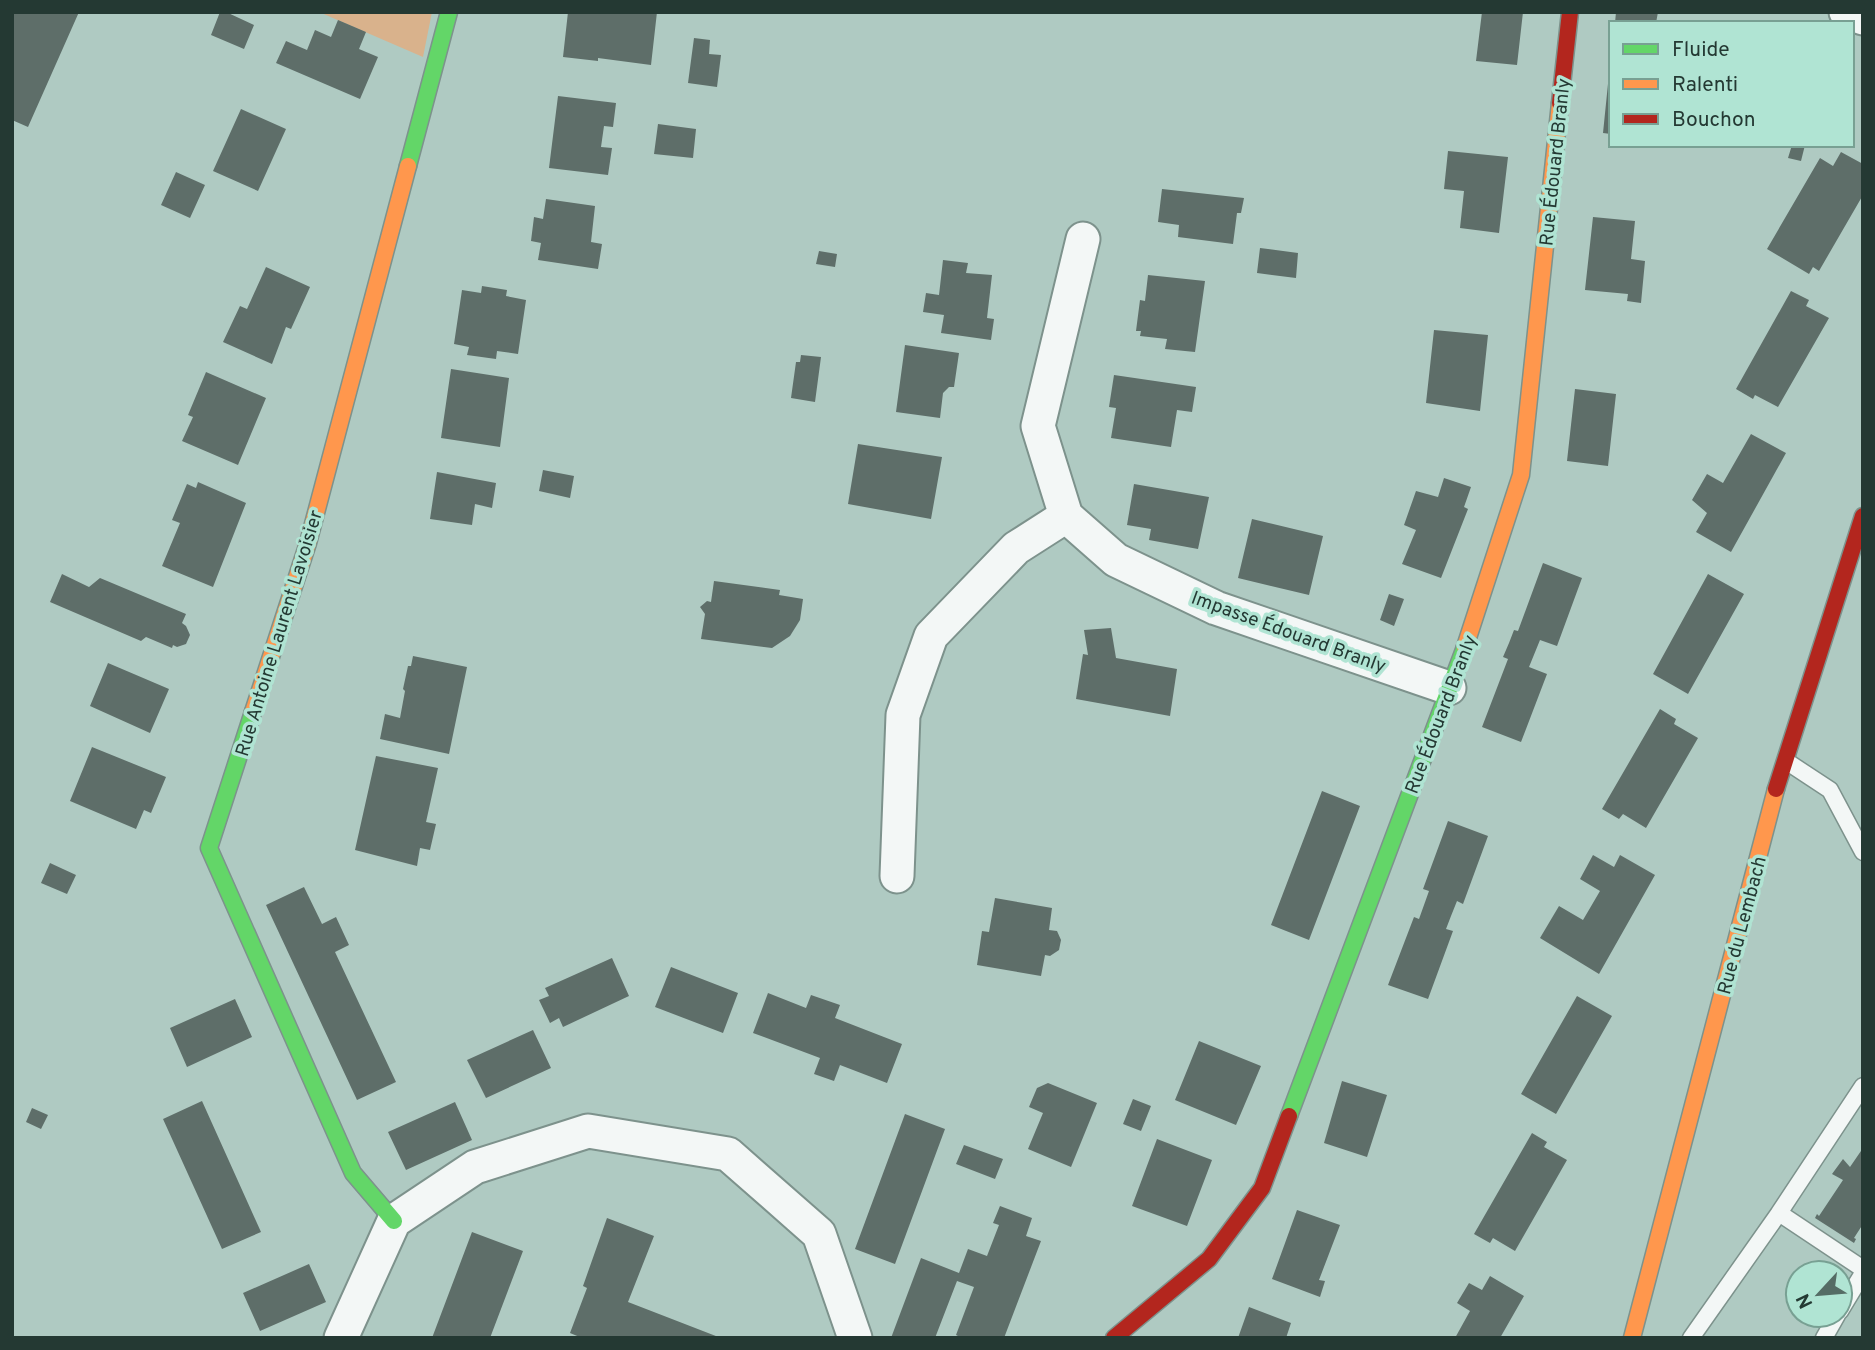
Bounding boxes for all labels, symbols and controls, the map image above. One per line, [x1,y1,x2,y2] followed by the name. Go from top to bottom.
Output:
[1609,21,1854,147] legend
[1672,37,1730,64] text: Fluide
[1672,72,1738,99] text: Ralenti
[1534,77,1577,247] street label: Rue Édouard Branly
[1672,107,1755,134] text: Bouchon
[231,507,329,760] street label: Rue Antoine Laurent Lavoisier
[1188,586,1389,679] street label: Impasse Édouard Branly
[1400,632,1483,798] street label: Rue Édouard Branly
[1713,854,1773,997] street label: Rue du Lembach
[1784,1259,1854,1329] north arrow
[1792,1289,1819,1312] text: N

